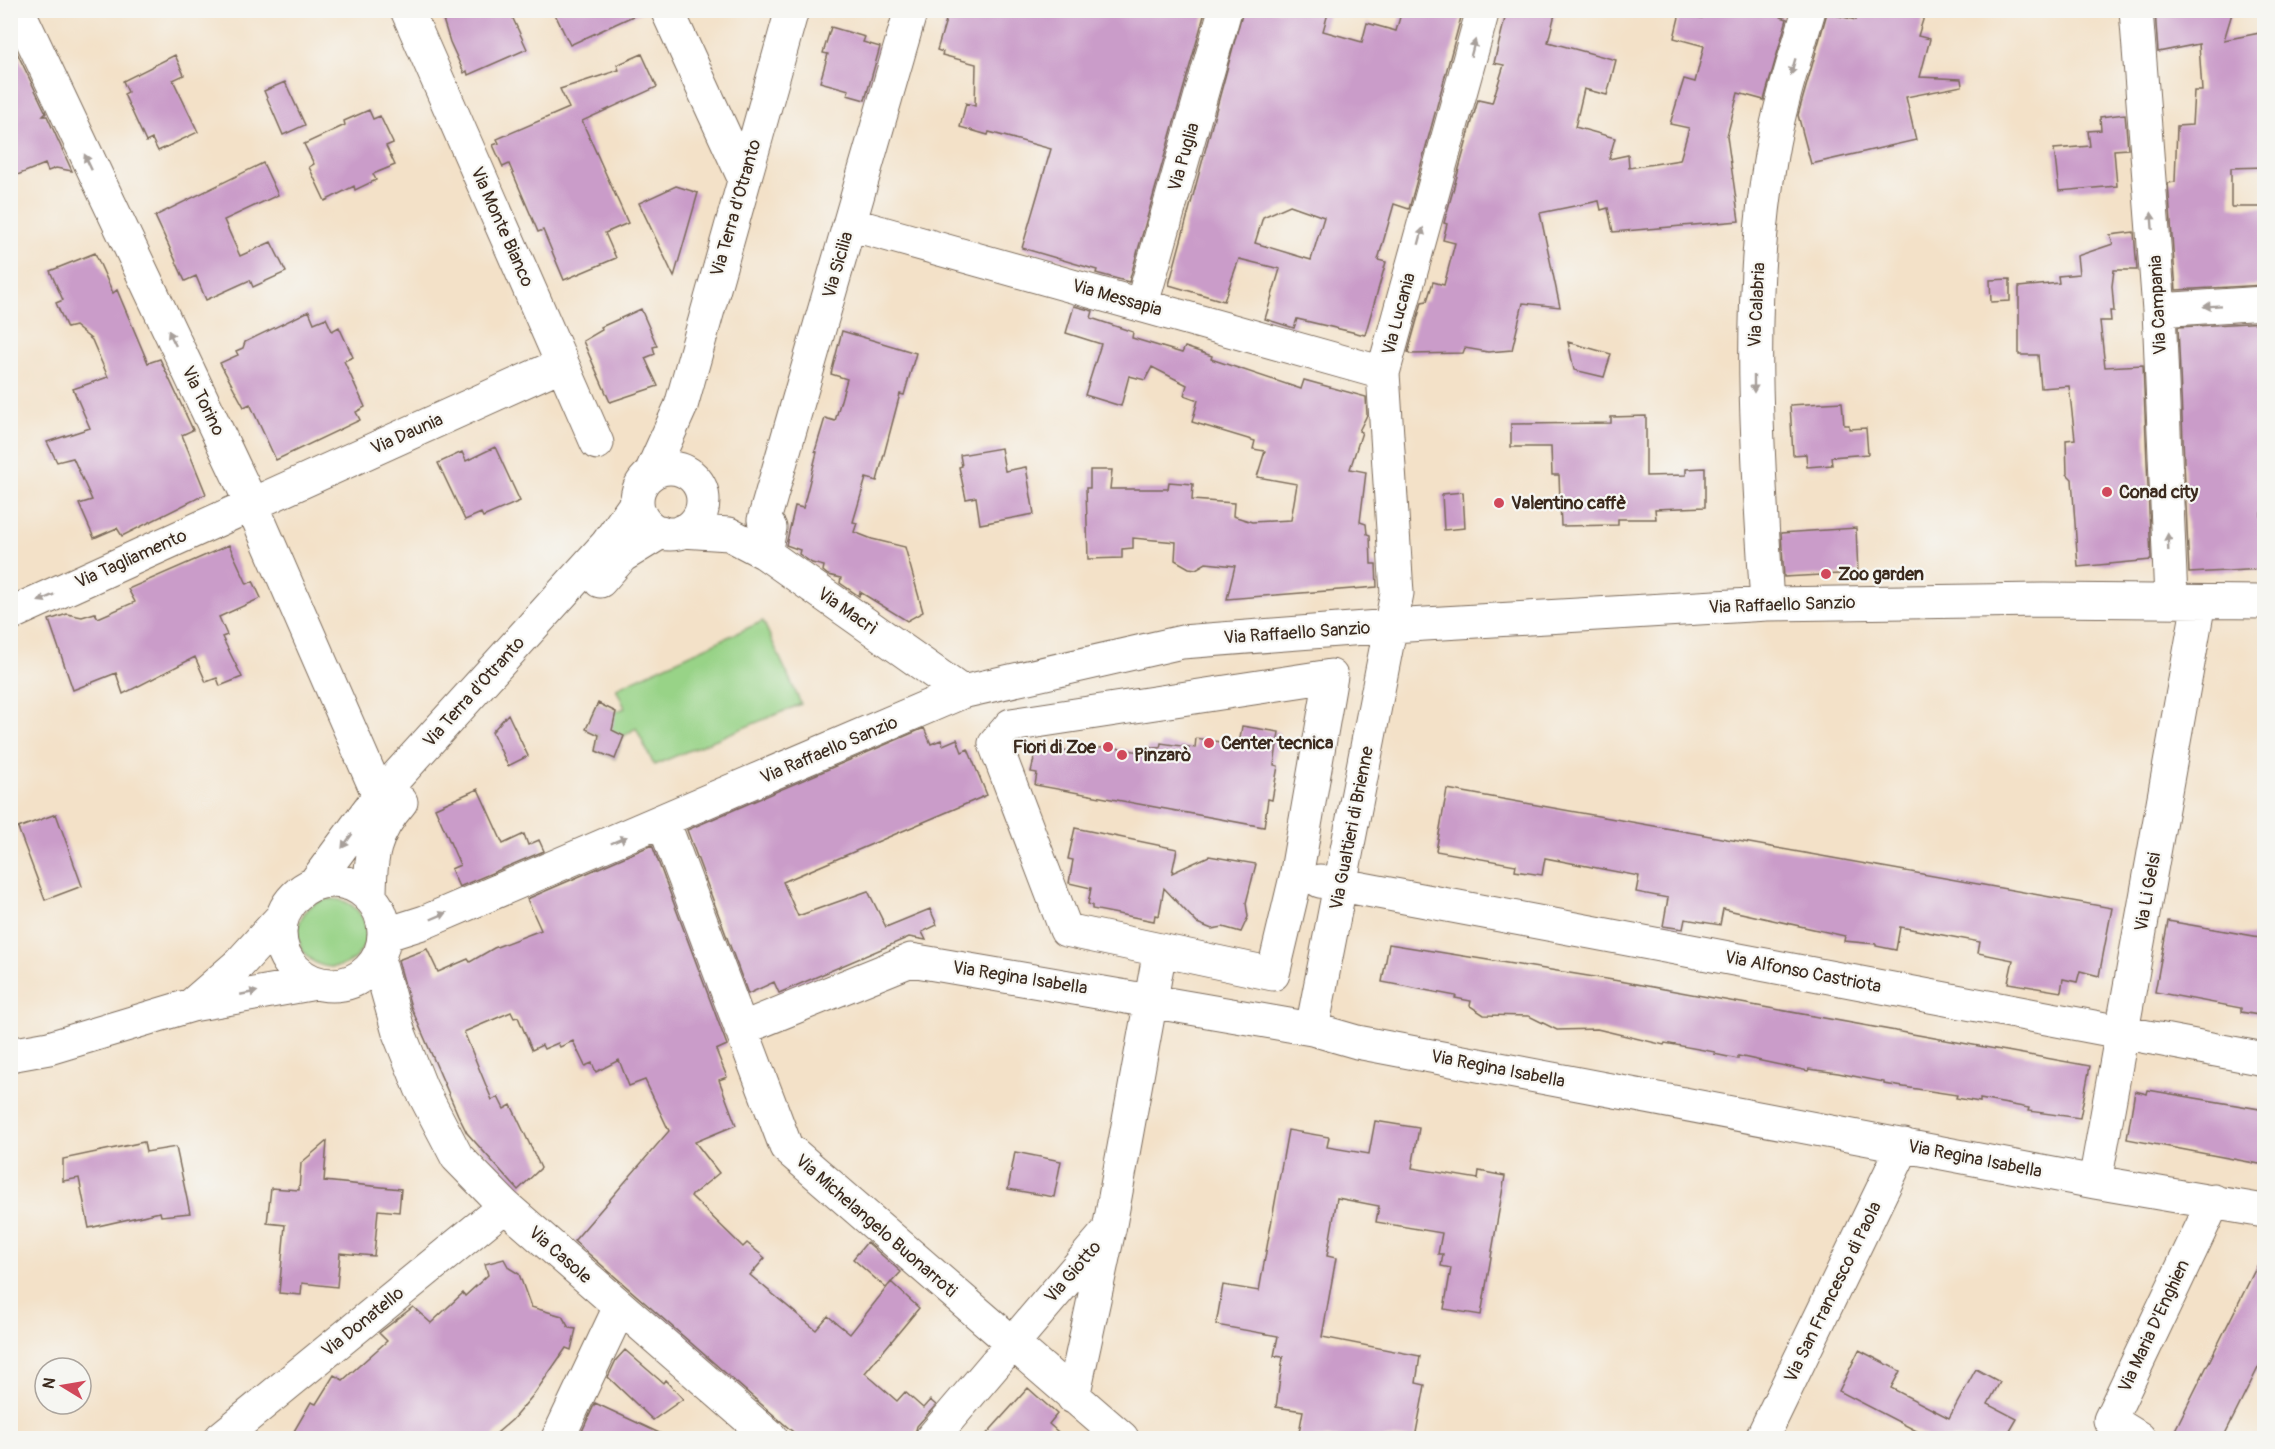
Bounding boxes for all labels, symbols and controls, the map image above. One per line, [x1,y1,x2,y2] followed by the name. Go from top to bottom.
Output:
[1469,39,1478,57] one-way arrow
[1788,58,1797,76] one-way arrow
[1163,120,1205,194] street label: Via Puglia
[705,137,767,279] street label: Via Terra d'Otranto
[84,154,93,171] one-way arrow
[465,163,539,291] street label: Via Monte Bianco
[2147,212,2157,231] one-way arrow
[1417,226,1426,244] one-way arrow
[818,229,858,301] street label: Via Sicilia
[2144,255,2172,355] street label: Via Campania
[1743,262,1771,348] street label: Via Calabria
[1377,270,1421,358] street label: Via Lucania
[1069,274,1165,322] street label: Via Messapia
[2202,302,2221,311] one-way arrow
[168,330,177,347] one-way arrow
[176,362,230,440] street label: Via Torino
[1749,375,1759,394] one-way arrow
[367,408,447,460] street label: Via Daunia
[2119,481,2198,504] place label: Conad city
[2100,485,2114,499] marker: Conad city
[1511,492,1627,515] place label: Valentino caffè
[1492,496,1506,510] marker: Valentino caffè
[72,524,191,594] street label: Via Tagliamento
[2164,532,2173,551] one-way arrow
[1838,563,1924,586] place label: Zoo garden
[1819,567,1833,581] marker: Zoo garden
[813,582,881,640] street label: Via Macrì
[1708,591,1856,619] street label: Via Raffaello Sanzio
[36,593,54,603] one-way arrow
[1223,616,1371,650] street label: Via Raffaello Sanzio
[418,632,530,752] street label: Via Terra d'Otranto
[757,711,901,789] street label: Via Raffaello Sanzio
[1221,732,1334,755] place label: Center tecnica
[1013,736,1097,759] place label: Fiori di Zoe
[1202,736,1216,750] marker: Center tecnica
[1101,740,1115,754] marker: Fiori di Zoe
[1134,744,1191,767] place label: Pinzarò
[1325,744,1379,912] street label: Via Gualtieri di Brienne
[1115,748,1129,762] marker: Pinzarò
[341,832,353,848] one-way arrow
[610,835,628,845] one-way arrow
[2130,851,2166,933] street label: Via Li Gelsi
[430,911,448,920] one-way arrow
[1723,946,1883,998] street label: Via Alfonso Castriota
[951,956,1089,1000] street label: Via Regina Isabella
[239,988,258,997] one-way arrow
[1429,1045,1567,1093] street label: Via Regina Isabella
[1906,1135,2044,1183] street label: Via Regina Isabella
[790,1149,962,1303] street label: Via Michelangelo Buonarroti
[1779,1198,1887,1386] street label: Via San Francesco di Paola
[524,1221,597,1289] street label: Via Casole
[1040,1236,1107,1308] street label: Via Giotto
[2113,1256,2195,1396] street label: Via Maria D'Enghien
[317,1282,409,1362] street label: Via Donatello
[33,1356,93,1416] north arrow
[38,1376,60,1391] text: N

